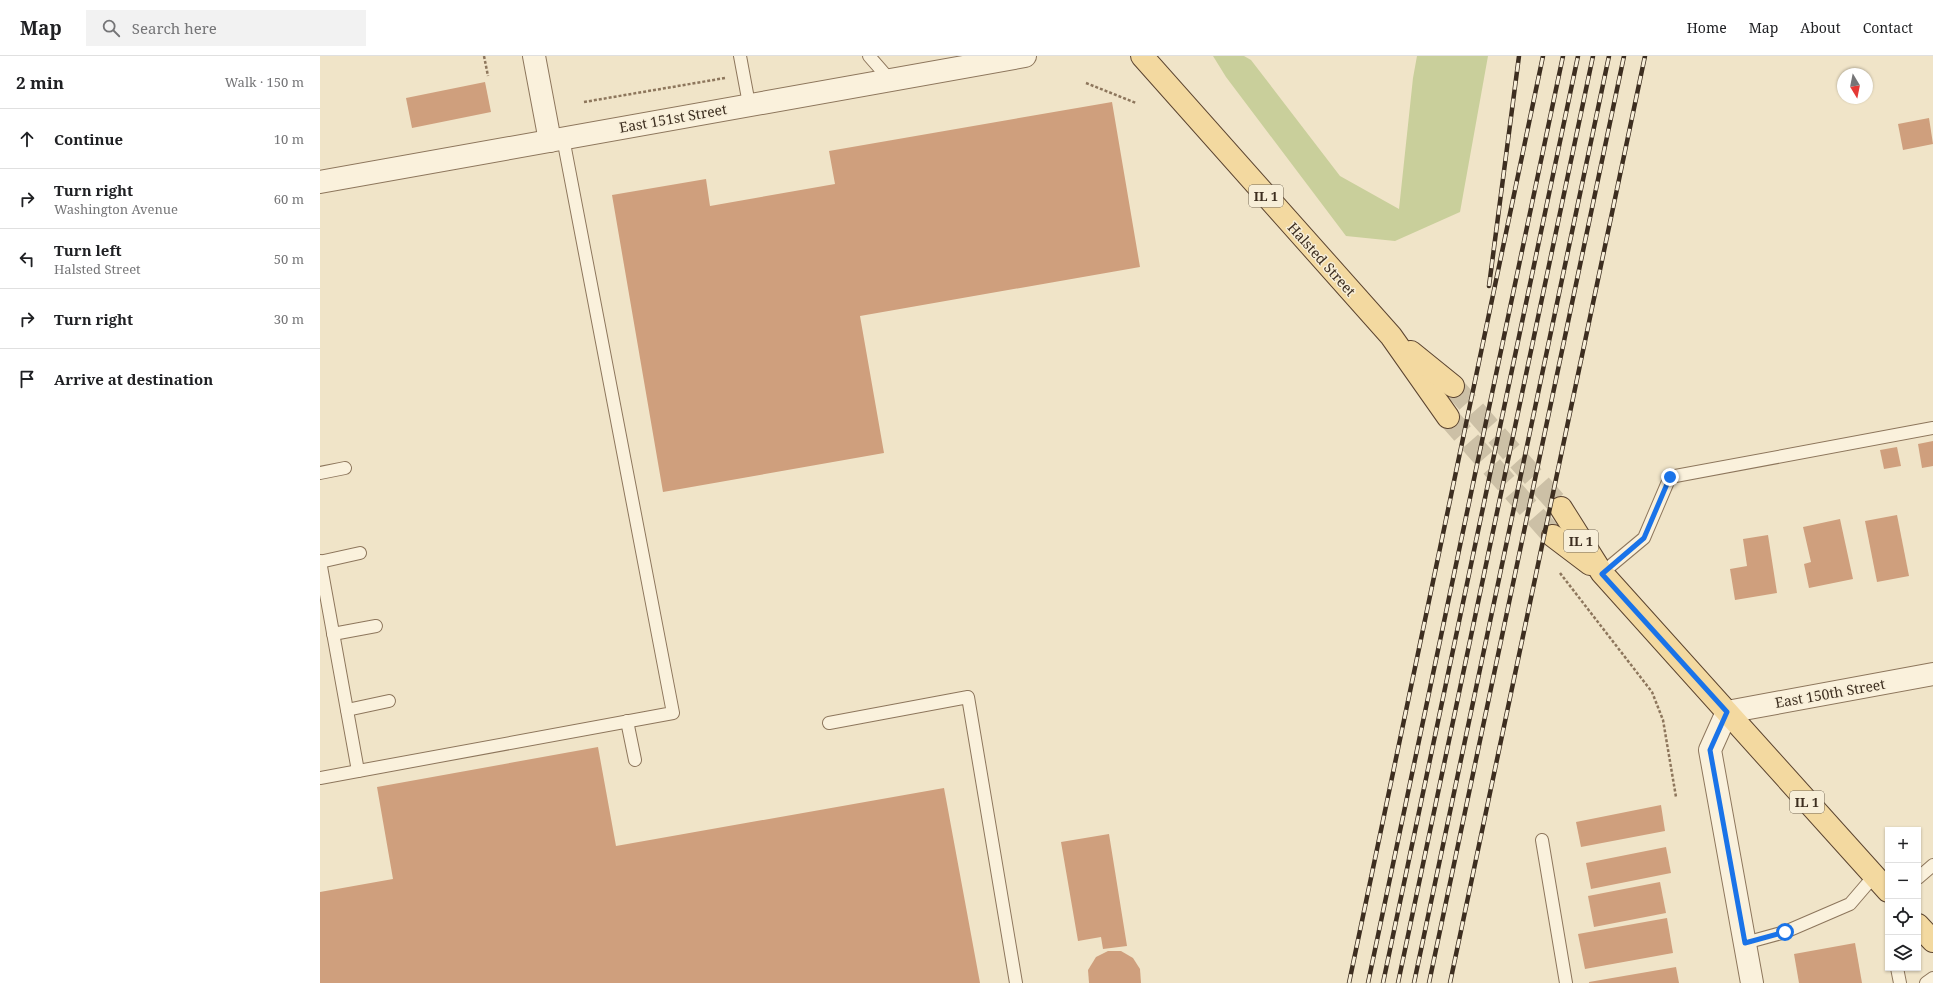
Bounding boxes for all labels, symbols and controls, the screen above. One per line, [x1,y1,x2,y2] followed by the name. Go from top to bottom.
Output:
[86,10,366,46] search box
[20,15,62,41] text: Map
[100,17,122,39] icon: search
[132,18,217,38] text: Search here
[1687,18,1727,37] text: Home
[1749,18,1778,37] text: Map
[1800,18,1841,37] text: About
[1863,18,1913,37] text: Contact
[1837,68,1873,104] north arrow
[16,71,64,94] text: 2 min
[225,73,304,91] text: Walk · 150 m
[618,99,728,137] street label: East 151st Street
[16,128,38,150] icon: ahead
[54,129,123,149] text: Continue
[274,130,304,148] text: 10 m
[54,180,133,200] text: Turn right
[1249,185,1283,207] road number: IL 1
[16,188,38,210] icon: right
[274,190,304,208] text: 60 m
[54,200,178,218] text: Washington Avenue
[1284,218,1360,300] street label: Halsted Street
[54,240,122,260] text: Turn left
[16,248,38,270] icon: left
[274,250,304,268] text: 50 m
[54,260,141,278] text: Halsted Street
[16,308,38,330] icon: right
[54,309,133,329] text: Turn right
[274,310,304,328] text: 30 m
[16,368,38,390] icon: arrive
[54,369,213,389] text: Arrive at destination
[1661,468,1679,486] route end
[1564,530,1598,552] road number: IL 1
[1773,674,1887,712] street label: East 150th Street
[1790,791,1824,813] road number: IL 1
[1885,827,1921,971] map controls
[1885,827,1921,863] button: +
[1885,863,1921,899] button: −
[1885,899,1921,935] button: locate
[1776,923,1794,941] route start
[1885,935,1921,971] button: layers

